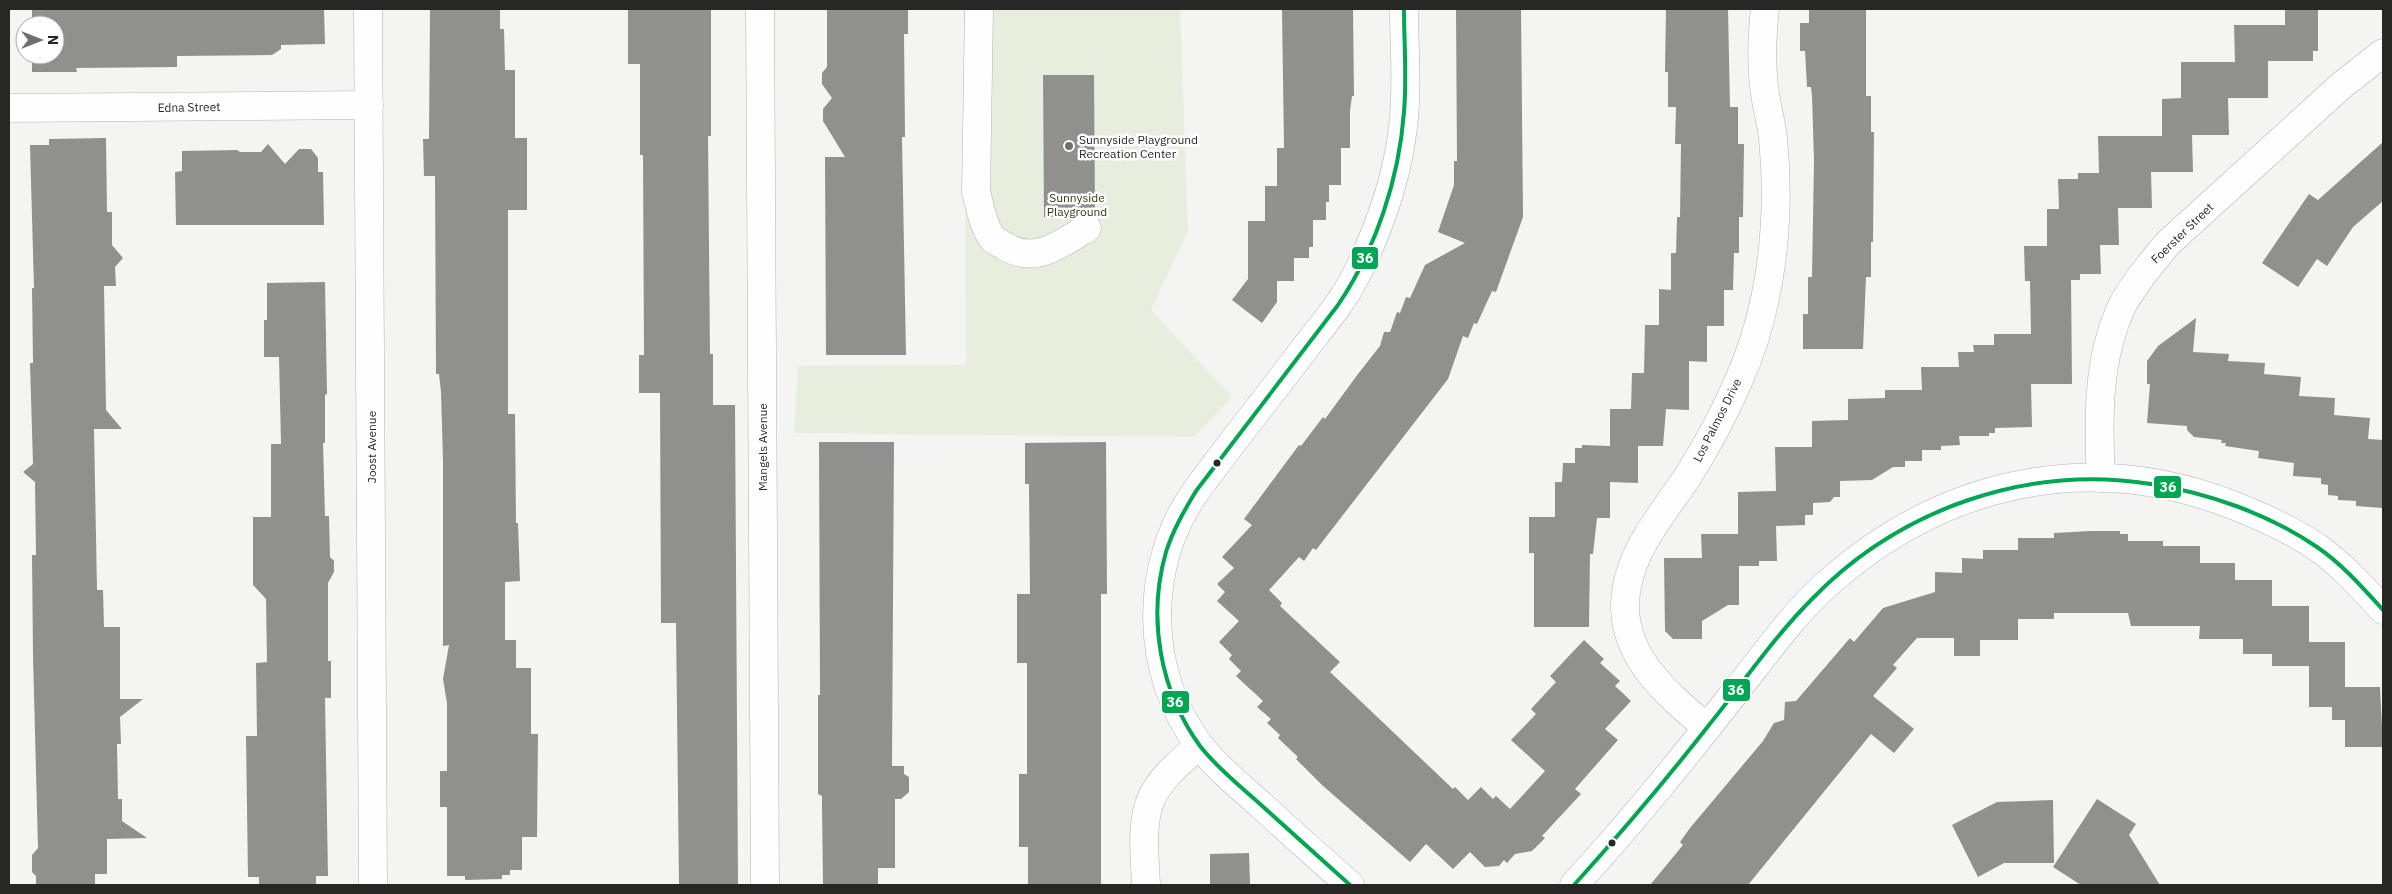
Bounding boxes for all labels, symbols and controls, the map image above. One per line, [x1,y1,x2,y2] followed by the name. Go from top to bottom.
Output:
[15,15,65,65] north arrow
[44,35,62,45] text: N
[157,99,221,115] street label: Edna Street
[1079,132,1198,161] place label: Sunnyside Playground Recreation Center
[1063,140,1075,152] marker: Sunnyside Playground Recreation Center
[1047,190,1107,219] park label: Sunnyside Playground
[2148,200,2216,266] street label: Foerster Street
[1351,246,1379,270] line badge: 36
[1357,249,1373,267] text: 36
[1689,375,1745,464] street label: Los Palmos Drive
[755,403,770,491] street label: Mangels Avenue
[364,410,379,483] street label: Joost Avenue
[1212,458,1222,468] unlabelled marker
[2153,475,2182,499] line badge: 36
[2160,478,2176,496] text: 36
[1722,678,1751,702] line badge: 36
[1728,681,1744,699] text: 36
[1161,690,1190,714] line badge: 36
[1167,693,1183,711] text: 36
[1607,838,1617,848] unlabelled marker

